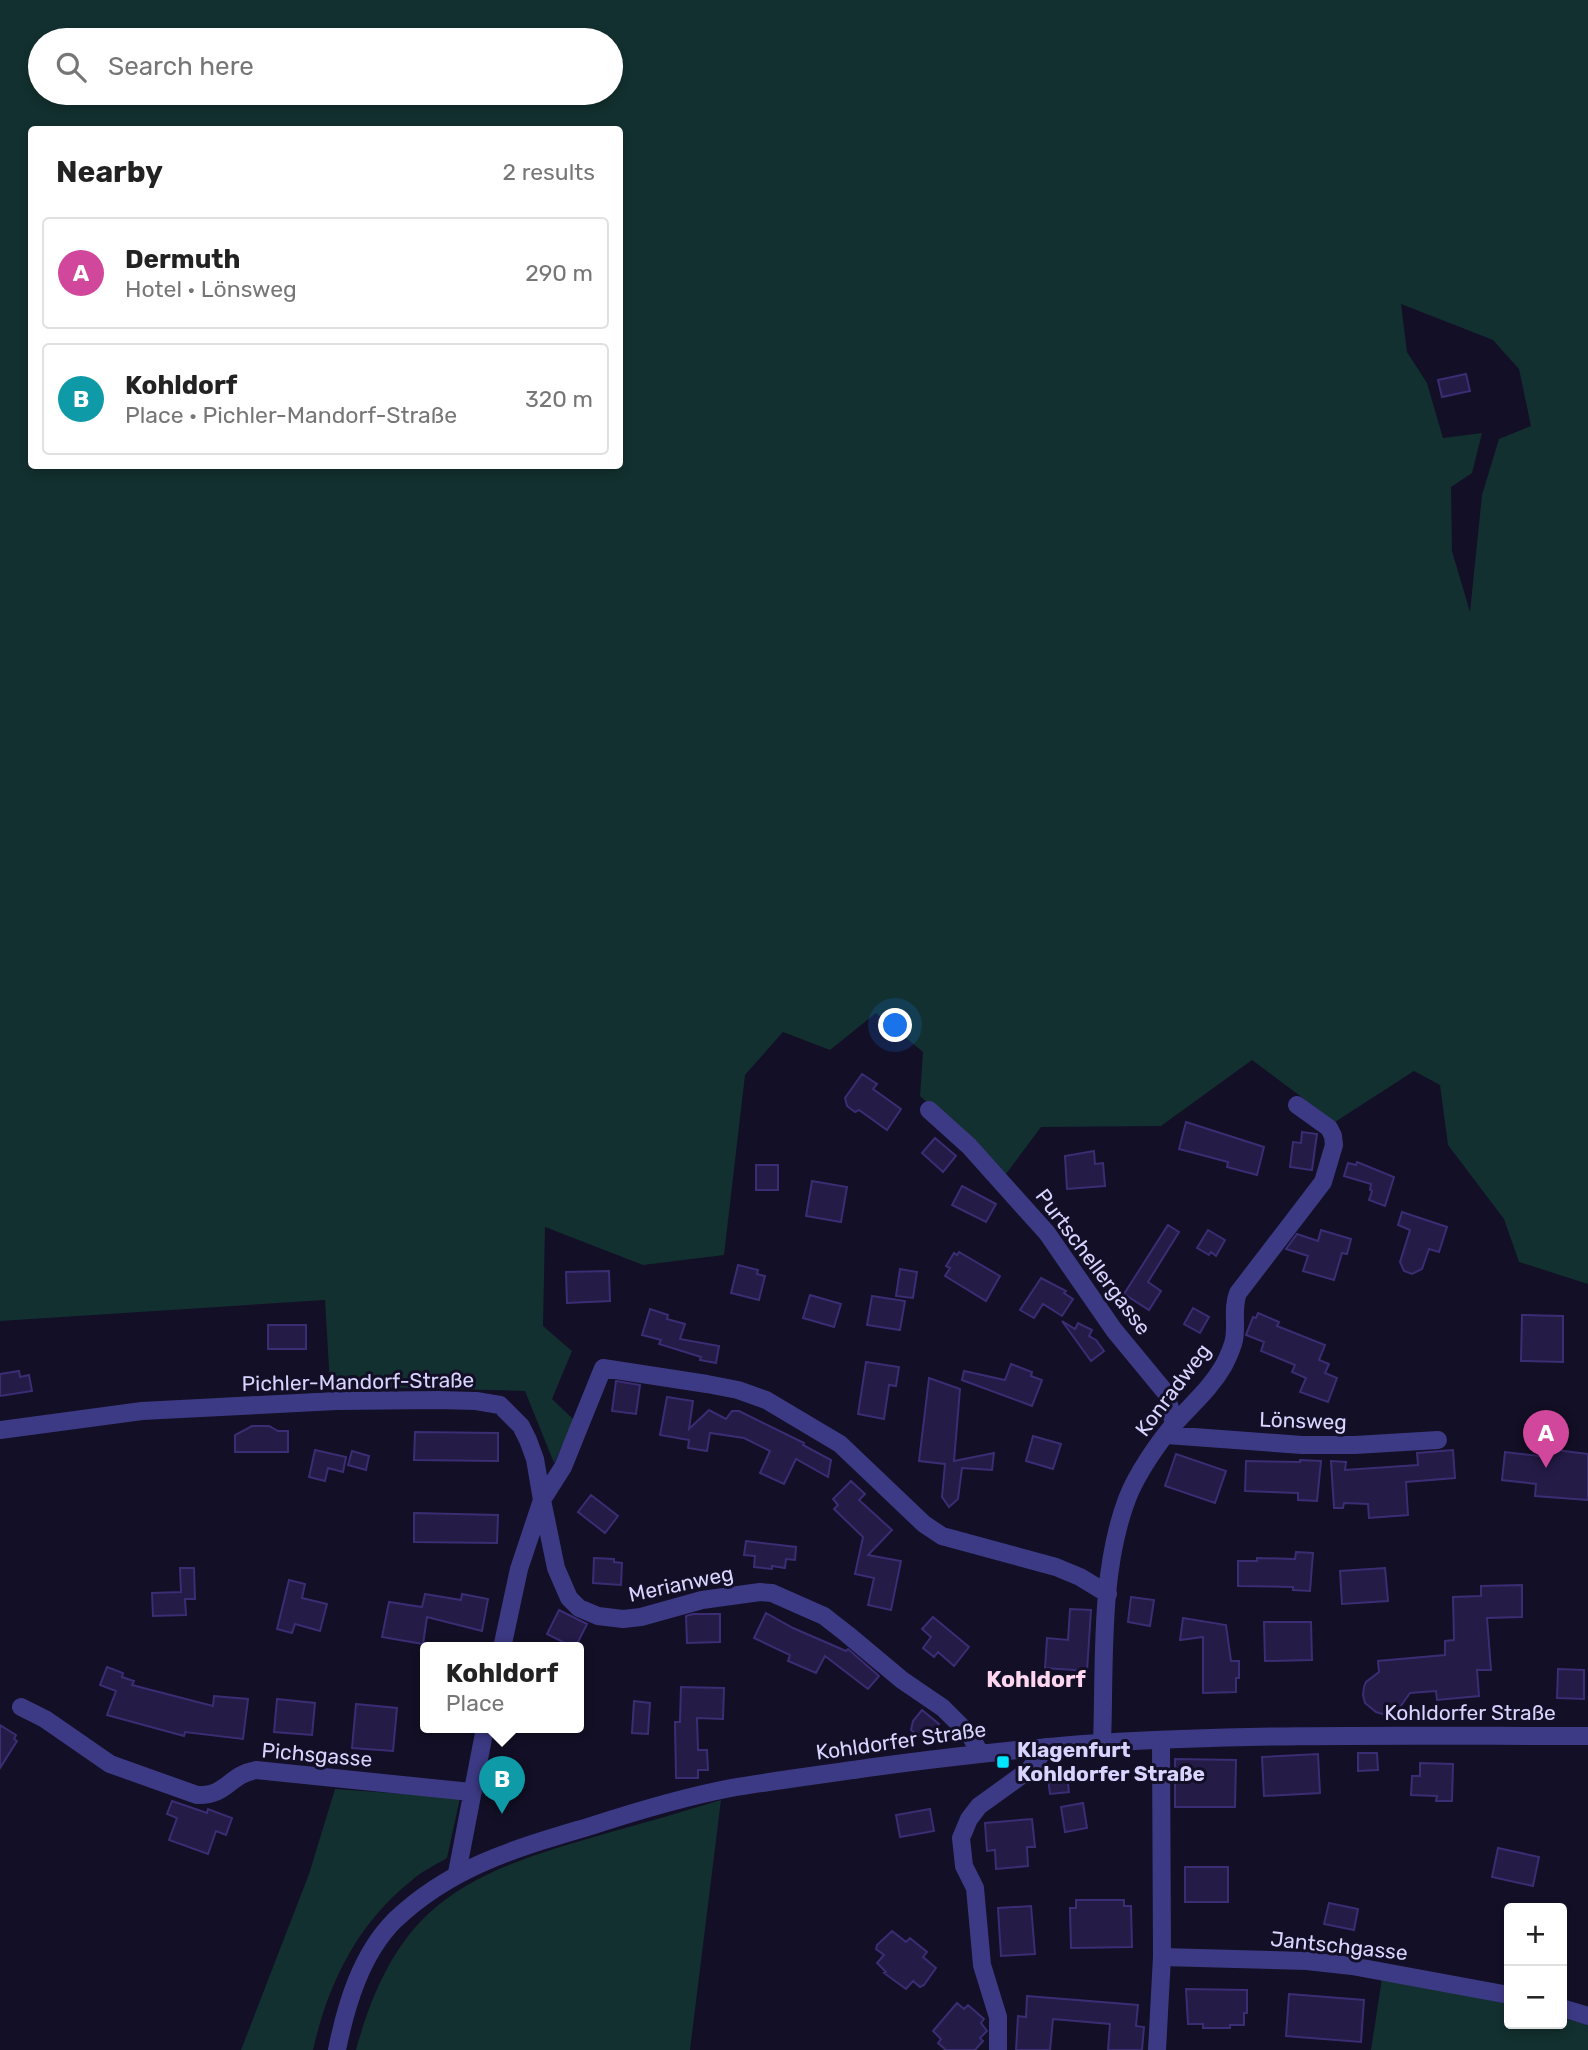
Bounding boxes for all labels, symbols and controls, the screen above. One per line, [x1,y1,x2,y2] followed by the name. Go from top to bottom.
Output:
[28,28,623,105] search box
[52,48,90,86] icon: search
[108,51,254,82] text: Search here
[56,154,163,190] text: Nearby
[503,158,595,186] text: 2 results
[125,244,240,275] text: Dermuth
[73,259,89,287] text: A
[525,259,593,287] text: 290 m
[125,275,297,303] text: Hotel · Lönsweg
[125,370,237,401] text: Kohldorf
[73,385,89,413] text: B
[525,385,593,413] text: 320 m
[125,401,457,429] text: Place · Pichler-Mandorf-Straße
[878,1008,912,1042] your location
[1030,1184,1156,1340] street label: Purtschellergasse
[1130,1338,1216,1441] street label: Konradweg
[242,1367,474,1396] street label: Pichler-Mandorf-Straße
[1259,1406,1347,1435] street label: Lönsweg
[1523,1410,1569,1468] pin: A
[626,1560,736,1607] street label: Merianweg
[420,1642,584,1733] popup
[446,1658,558,1689] text: Kohldorf
[986,1665,1086,1693] district label: Kohldorf
[446,1689,504,1717] text: Place
[1384,1700,1556,1725] street label: Kohldorfer Straße
[814,1716,988,1765] street label: Kohldorfer Straße
[261,1737,373,1772] street label: Pichsgasse
[1017,1737,1205,1786] place label: Klagenfurt Kohldorfer Straße
[995,1754,1011,1770] marker: Klagenfurt Kohldorfer Straße
[479,1756,525,1814] pin: B
[1504,1903,1567,2029] map controls
[1504,1903,1567,1966] button: +
[1269,1926,1409,1965] street label: Jantschgasse
[1504,1966,1567,2029] button: −

